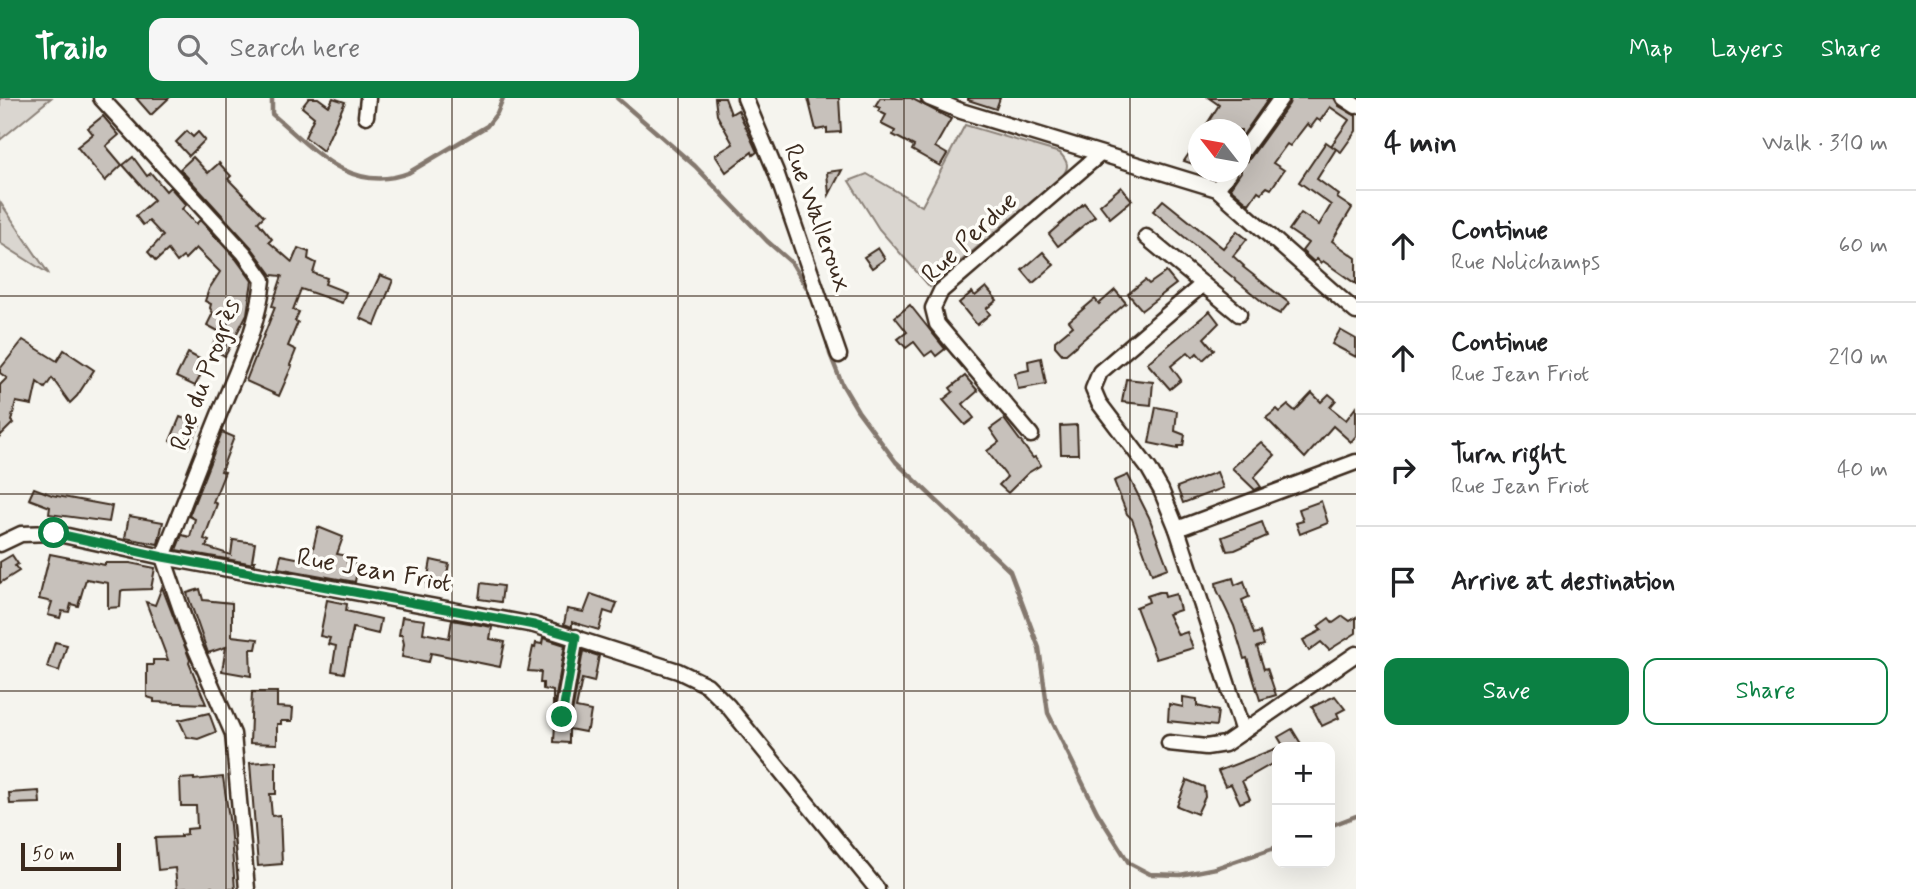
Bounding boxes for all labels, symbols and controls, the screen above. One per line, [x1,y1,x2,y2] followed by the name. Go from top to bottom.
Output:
[149,18,639,81] search box
[35,27,107,71] text: Trailo
[173,30,211,68] icon: search
[229,32,360,66] text: Search here
[1629,34,1673,65] text: Map
[1711,34,1783,65] text: Layers
[1821,34,1881,65] text: Share
[1188,119,1251,182] north arrow
[1384,124,1457,163] text: 4 min
[1762,129,1888,159] text: Walk · 310 m
[775,140,859,296] street label: Rue Walleroux
[915,185,1025,291] street label: Rue Perdue
[1451,214,1548,248] text: Continue
[1384,227,1422,265] icon: ahead
[1839,231,1888,261] text: 60 m
[1451,248,1600,278] text: Rue Nolichamps
[163,294,249,456] street label: Rue du Progrès
[1451,326,1548,360] text: Continue
[1384,339,1422,377] icon: ahead
[1828,343,1888,373] text: 210 m
[1451,360,1589,390] text: Rue Jean Friot
[1451,438,1567,472] text: Turn right
[1384,451,1422,489] icon: right
[1837,455,1888,485] text: 40 m
[1451,472,1589,502] text: Rue Jean Friot
[38,517,69,548] route start
[294,541,454,601] street label: Rue Jean Friot
[1384,563,1422,601] icon: arrive
[1451,565,1675,599] text: Arrive at destination
[1384,658,1629,725] button: Save
[1643,658,1888,725] button: Share
[546,701,577,732] route end
[1272,742,1335,868] map controls
[1272,742,1335,805] button: +
[1272,805,1335,868] button: −
[21,840,121,872] scale bar
[32,842,75,867] text: 50 m

